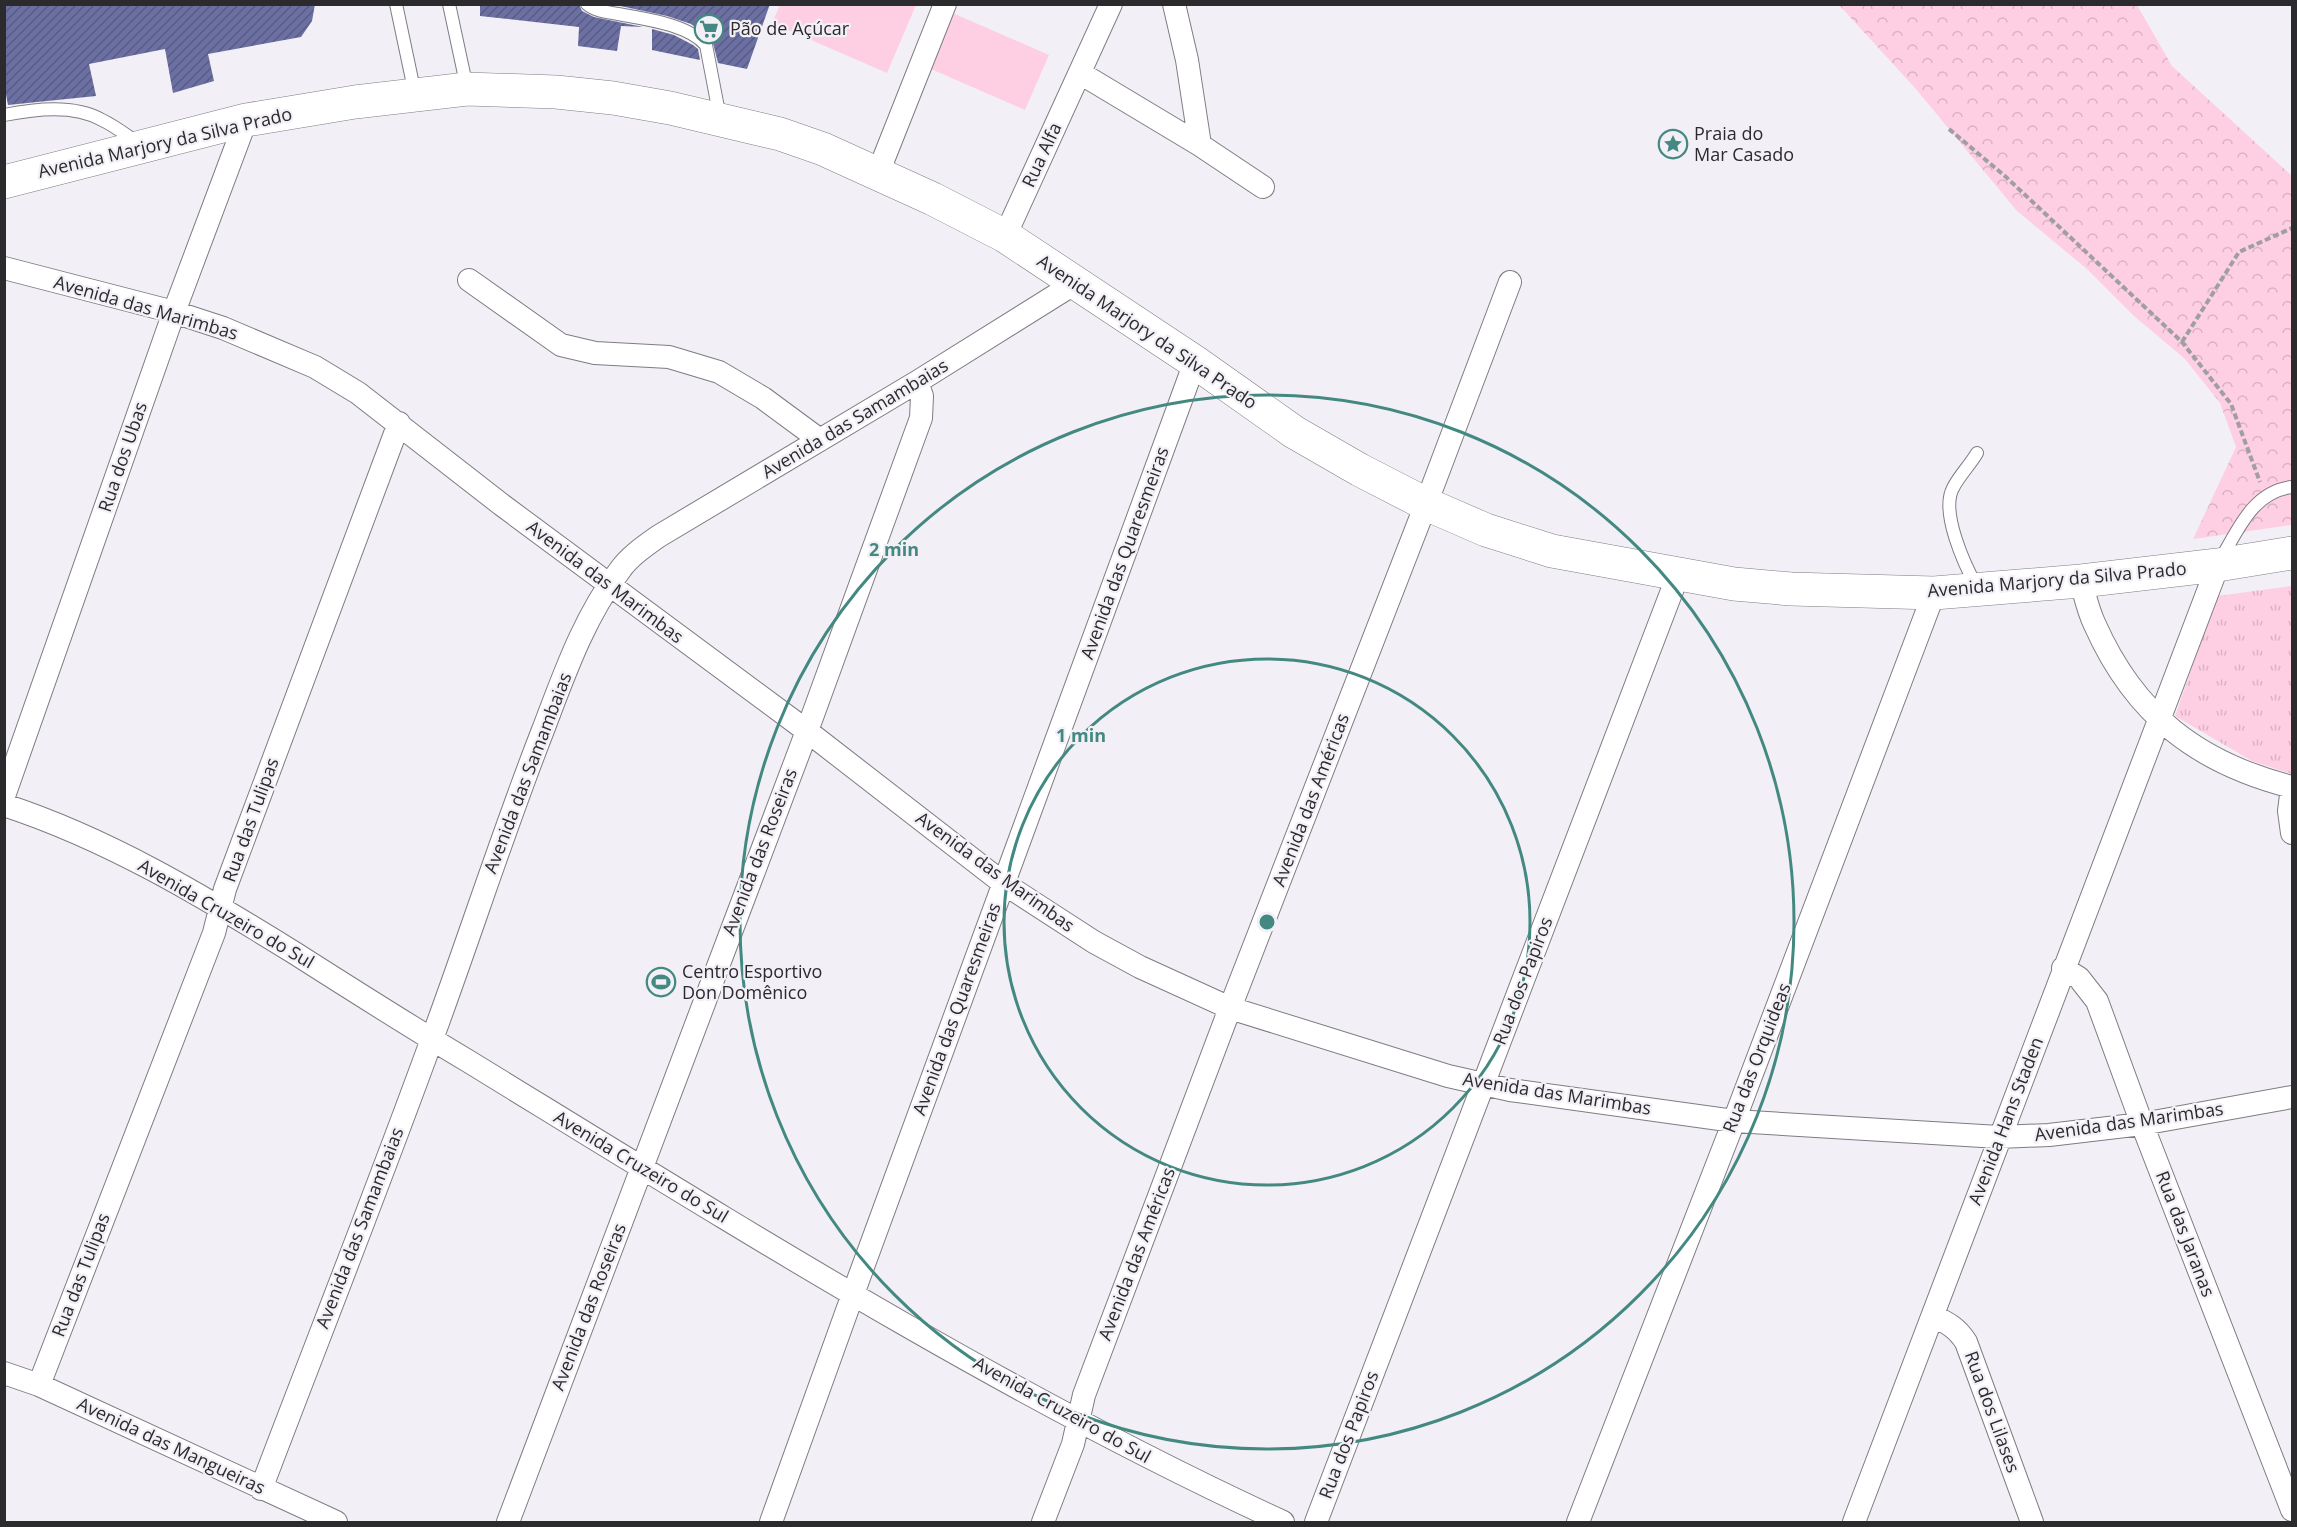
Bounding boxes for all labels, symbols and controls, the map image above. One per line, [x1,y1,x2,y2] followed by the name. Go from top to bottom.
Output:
[693,13,725,45] supermarket icon: Pão de Açúcar
[730,16,850,40] place label: Pão de Açúcar
[35,101,294,183] street label: Avenida Marjory da Silva Prado
[1016,118,1067,191] street label: Rua Alfa
[1694,121,1794,166] place label: Praia do Mar Casado
[1657,128,1689,160] place icon: Praia do Mar Casado
[1033,249,1262,414] street label: Avenida Marjory da Silva Prado
[51,269,241,345] street label: Avenida das Marimbas
[757,353,952,483] street label: Avenida das Samambaias
[92,399,152,515] street label: Rua dos Ubas
[1074,443,1174,662] street label: Avenida das Quaresmeiras
[522,514,689,648] street label: Avenida das Marimbas
[869,537,919,561] text: 2 min
[1926,556,2188,602] street label: Avenida Marjory da Silva Prado
[478,669,577,877] street label: Avenida das Samambaias
[1266,710,1354,889] street label: Avenida das Américas
[1056,723,1106,747] text: 1 min
[216,754,284,885] street label: Rua das Tulipas
[716,765,802,939] street label: Avenida das Roseiras
[912,806,1080,937] street label: Avenida das Marimbas
[134,853,319,973] street label: Avenida Cruzeiro do Sul
[906,899,1006,1118] street label: Avenida das Quaresmeiras
[1257,912,1277,932] centre of rings
[1487,913,1557,1048] street label: Rua dos Papiros
[682,959,822,1004] place label: Centro Esportivo Don Domênico
[645,966,677,998] sports icon: Centro Esportivo Don Domênico
[1716,979,1796,1136] street label: Rua das Orquideas
[1962,1033,2048,1208] street label: Avenida Hans Staden
[1461,1066,1653,1120] street label: Avenida das Marimbas
[2033,1096,2225,1146] street label: Avenida das Marimbas
[550,1105,733,1228] street label: Avenida Cruzeiro do Sul
[310,1124,409,1332] street label: Avenida das Samambaias
[1092,1164,1180,1343] street label: Avenida das Américas
[2151,1167,2221,1300] street label: Rua das Jaranas
[45,1209,115,1340] street label: Rua das Tulipas
[545,1220,631,1394] street label: Avenida das Roseiras
[1960,1348,2026,1476] street label: Rua dos Lilases
[969,1350,1156,1468] street label: Avenida Cruzeiro do Sul
[1313,1367,1383,1502] street label: Rua dos Papiros
[74,1391,269,1499] street label: Avenida das Mangueiras

